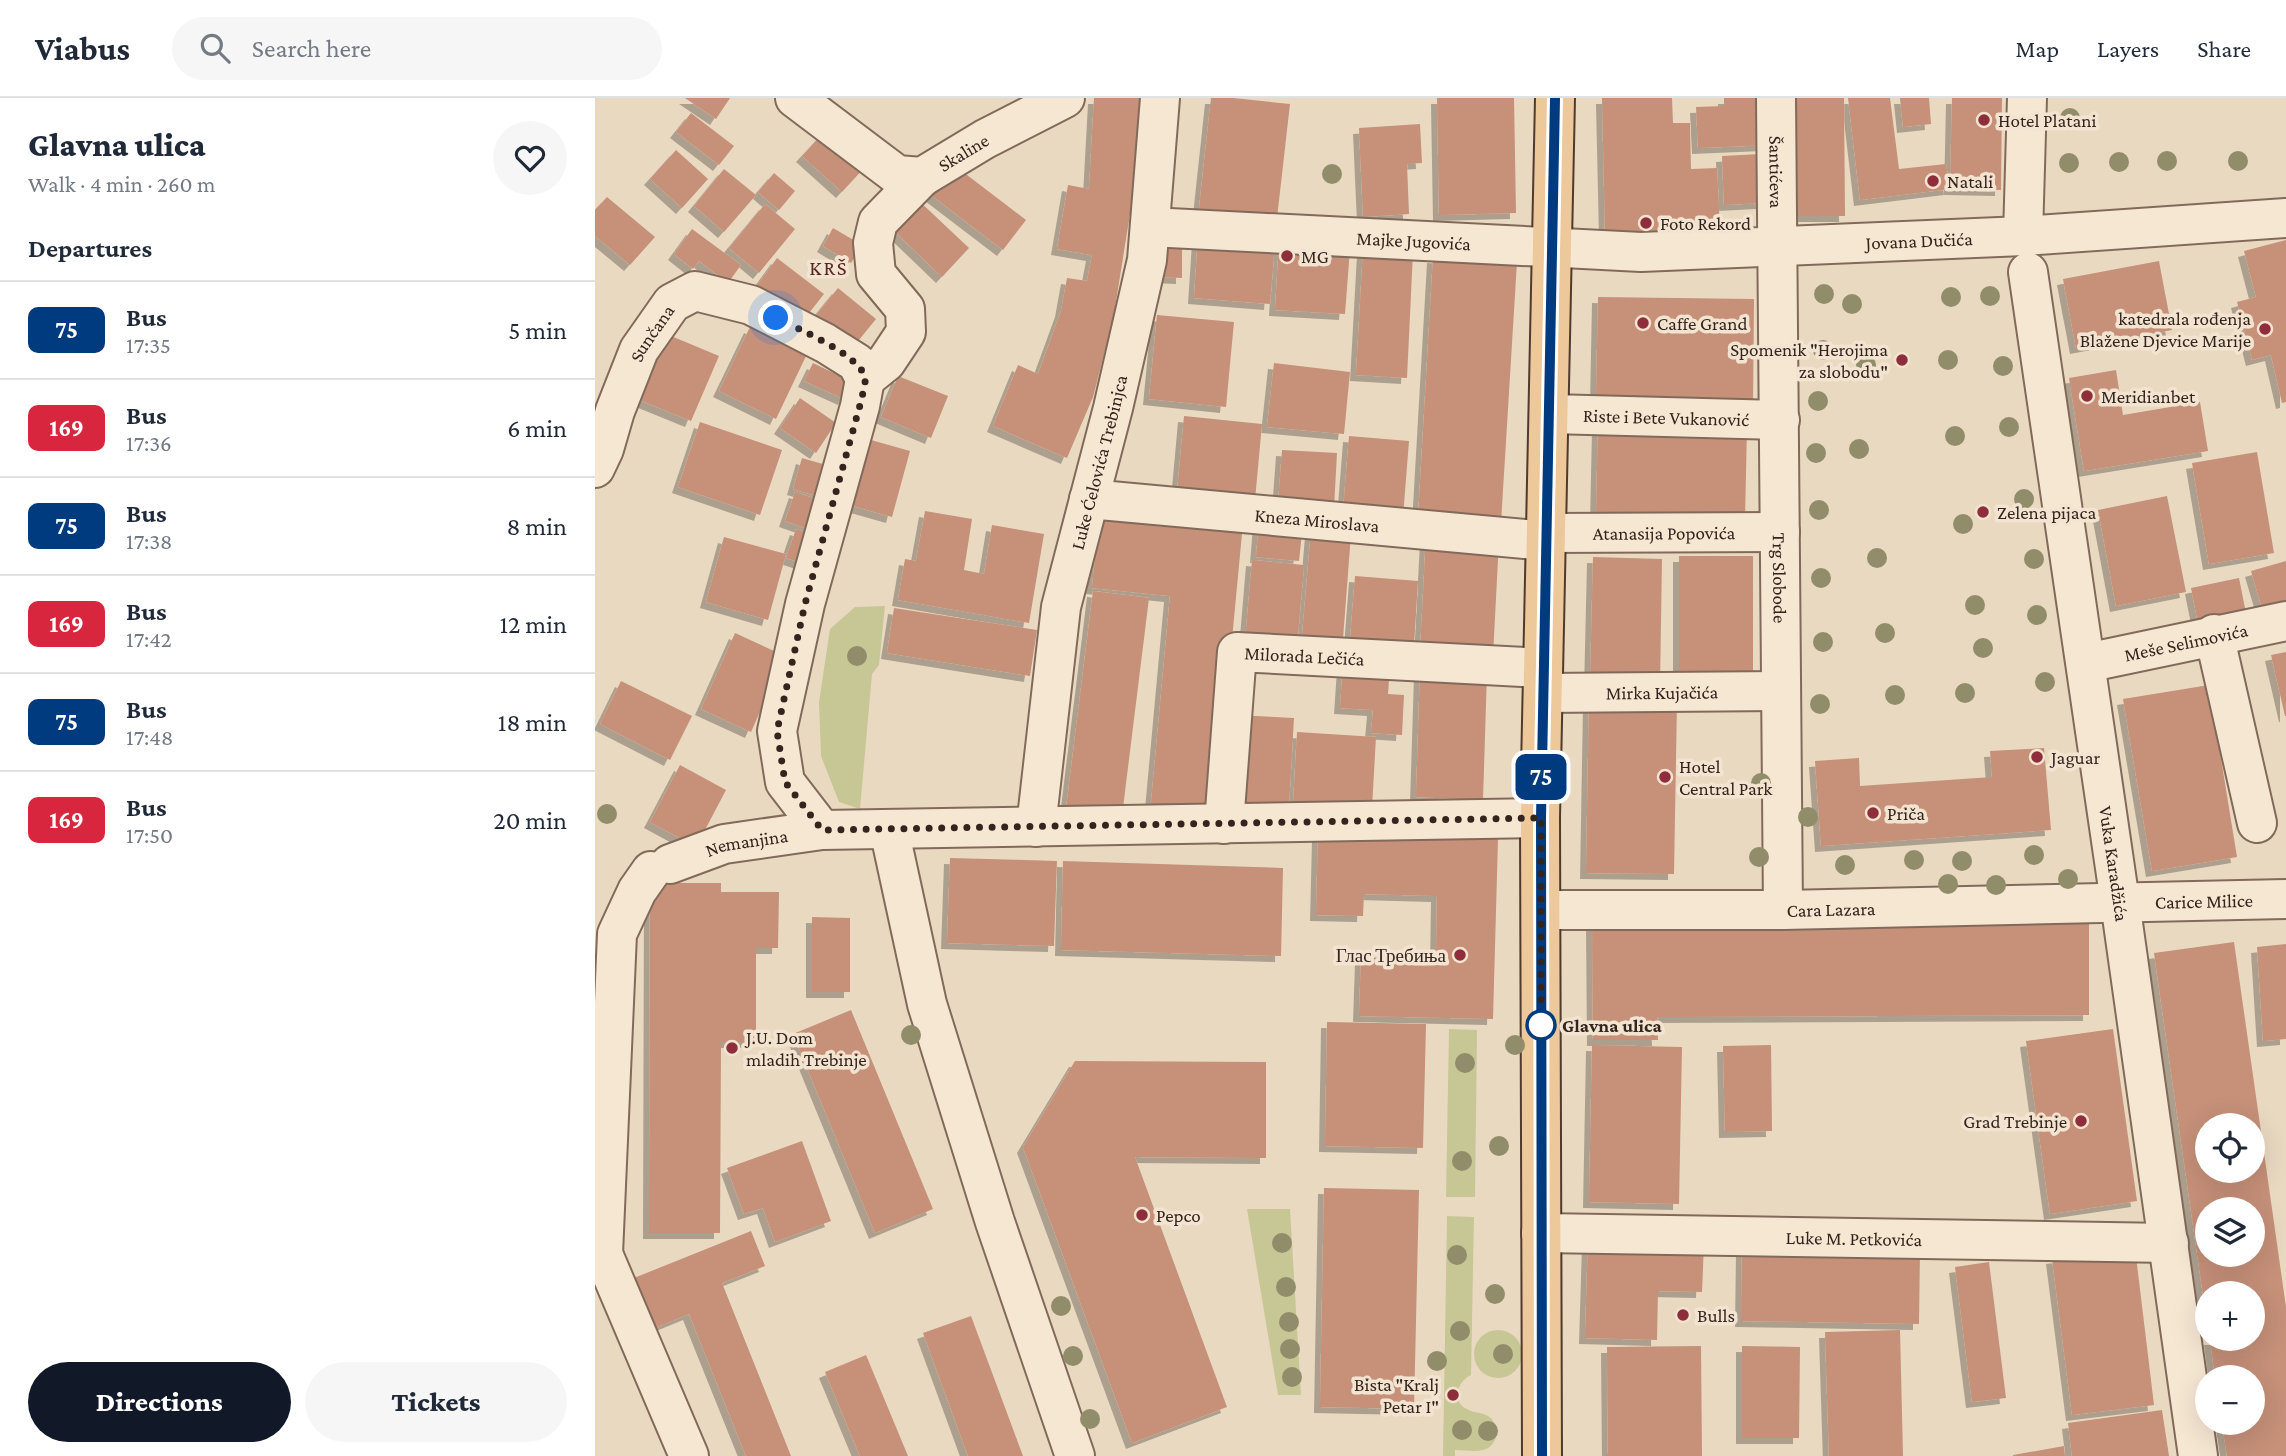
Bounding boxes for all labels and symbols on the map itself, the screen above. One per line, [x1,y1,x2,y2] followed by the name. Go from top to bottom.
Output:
[1998,110,2096,131] place label: Hotel Platani
[1976,112,1992,128] marker: Hotel Platani
[934,129,993,176] street label: Skaline
[1765,136,1787,209] street label: Šantićeva
[1947,171,1993,192] place label: Natali
[1925,173,1941,189] marker: Natali
[1660,213,1751,234] place label: Foto Rekord
[1638,215,1654,231] marker: Foto Rekord
[1356,228,1472,254] street label: Majke Jugovića
[1863,228,1973,254] street label: Jovana Dučića
[1301,246,1329,267] place label: MG
[1279,248,1295,264] marker: MG
[809,256,849,280] district label: KRŠ
[625,300,679,365] street label: Sunčana
[758,300,793,335] your location
[2080,308,2251,352] place label: katedrala rođenja Blažene Djevice Marije
[1657,313,1747,334] place label: Caffe Grand
[1635,315,1651,331] marker: Caffe Grand
[2257,321,2273,337] marker: katedrala rođenja Blažene Djevice Marije
[1730,339,1888,382] place label: Spomenik "Herojima za slobodu"
[1894,352,1910,368] marker: Spomenik "Herojima za slobodu"
[1066,373,1131,552] street label: Luke Ćelovića Trebinjca
[2101,386,2196,407] place label: Meridianbet
[2079,388,2095,404] marker: Meridianbet
[1583,405,1749,430] street label: Riste i Bete Vukanović
[1997,502,2096,524] place label: Zelena pijaca
[1254,504,1380,537] street label: Kneza Miroslava
[1975,504,1991,520] marker: Zelena pijaca
[1593,522,1736,545] street label: Atanasija Popovića
[1769,533,1791,623] street label: Trg Slobode
[2122,619,2250,666] street label: Meše Selimovića
[1244,642,1365,670] street label: Milorada Lečića
[1606,682,1719,704] street label: Mirka Kujačića
[2049,747,2100,768] place label: Jaguar
[2029,749,2045,765] marker: Jaguar
[1509,754,1573,800] line badge: 75
[1679,756,1773,799] place label: Hotel Central Park
[1657,769,1673,785] marker: Hotel Central Park
[1887,803,1925,824] place label: Priča
[1865,805,1881,821] marker: Priča
[2095,805,2133,923] street label: Vuka Karadžića
[702,825,789,861] street label: Nemanjina
[2155,890,2253,913] street label: Carice Milice
[1786,898,1876,921] street label: Cara Lazara
[1336,945,1447,966] place label: Глас Требиња
[1452,947,1468,963] marker: Глас Требиња
[1526,1010,1556,1040] marker: Glavna ulica
[1562,1015,1662,1036] place label: Glavna ulica
[744,1027,867,1071] place label: J.U. Dom mladih Trebinje
[724,1040,740,1056] marker: J.U. Dom mladih Trebinje
[1963,1111,2067,1133] place label: Grad Trebinje
[2073,1113,2089,1129] marker: Grad Trebinje
[1156,1205,1201,1226] place label: Pepco
[1134,1207,1150,1223] marker: Pepco
[1785,1227,1923,1250] street label: Luke M. Petkovića
[1697,1305,1735,1326] place label: Bulls
[1675,1307,1691,1323] marker: Bulls
[1354,1374,1439,1417] place label: Bista "Kralj Petar I"
[1445,1387,1461,1403] marker: Bista "Kralj Petar I"

